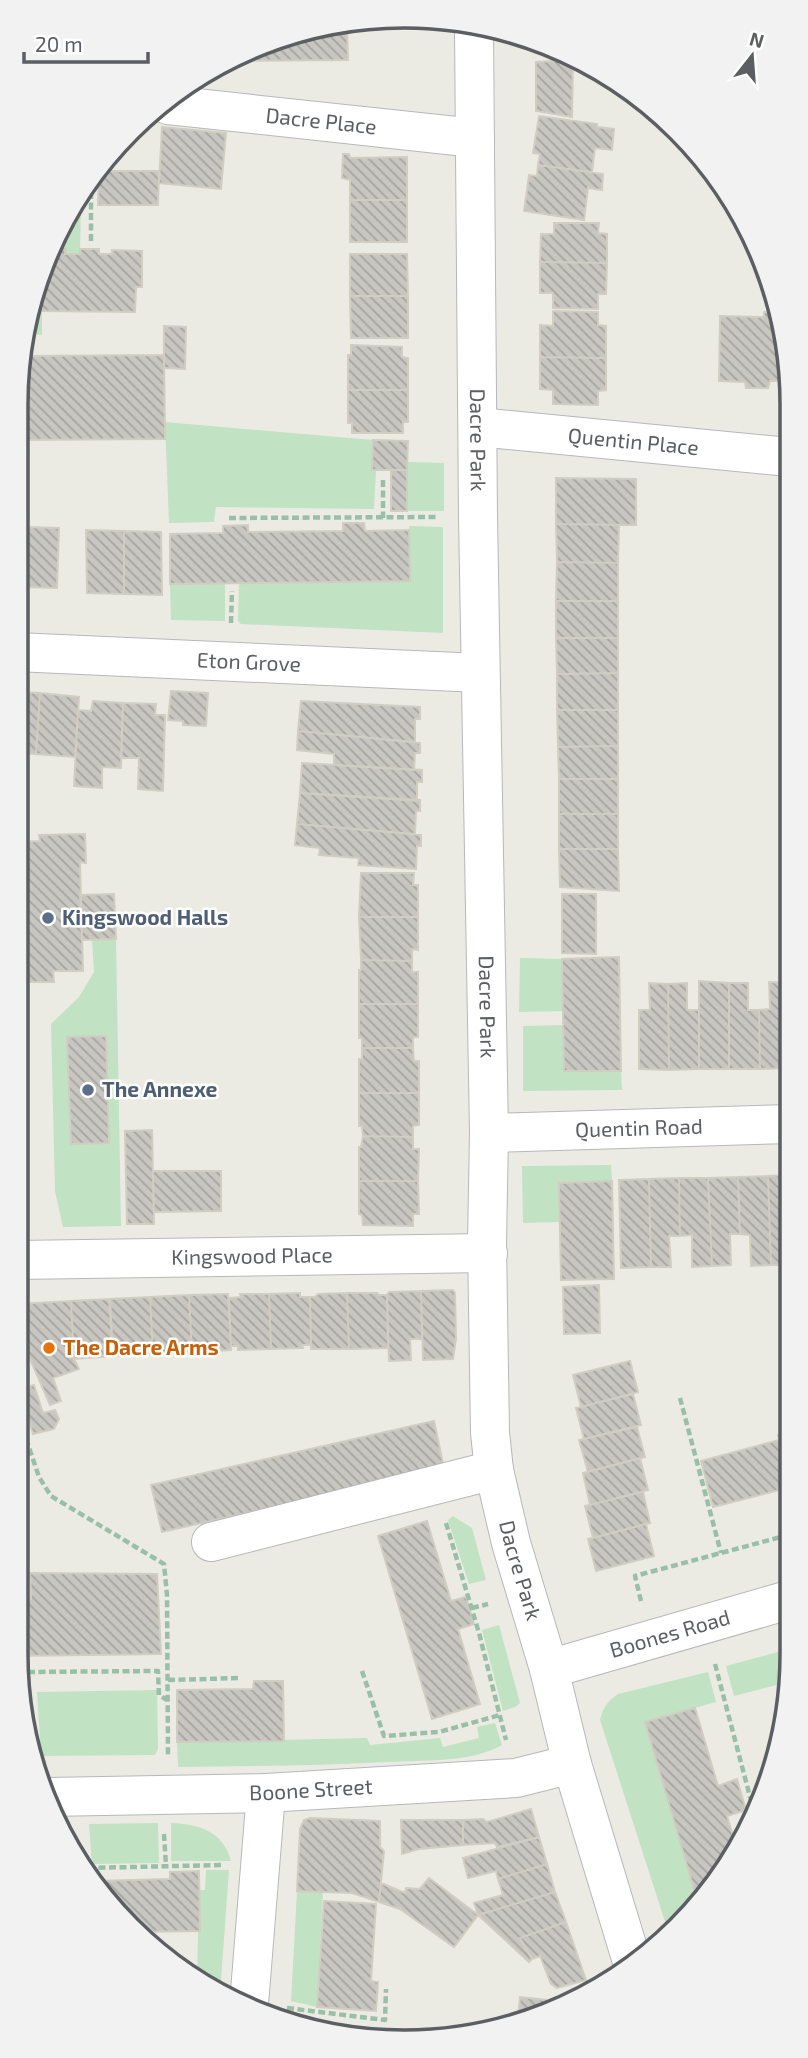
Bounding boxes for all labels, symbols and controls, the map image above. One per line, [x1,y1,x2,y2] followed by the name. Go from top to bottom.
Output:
[24,21,149,65] scale bar
[717,21,787,91] north arrow
[747,26,767,52] text: N
[35,31,83,56] text: 20 m
[265,102,378,138] street label: Dacre Place
[466,388,492,492] street label: Dacre Park
[567,422,700,459] street label: Quentin Place
[196,646,301,676] street label: Eton Grove
[62,904,228,929] place label: Kingswood Halls
[40,910,56,926] marker: Kingswood Halls
[475,955,502,1059] street label: Dacre Park
[102,1076,218,1101] place label: The Annexe
[80,1082,96,1098] marker: The Annexe
[575,1113,703,1142] street label: Quentin Road
[171,1241,333,1269] street label: Kingswood Place
[63,1334,219,1359] place label: The Dacre Arms
[41,1340,57,1356] marker: The Dacre Arms
[495,1518,548,1623] street label: Dacre Park
[607,1603,733,1662] street label: Boones Road
[249,1773,373,1804] street label: Boone Street

